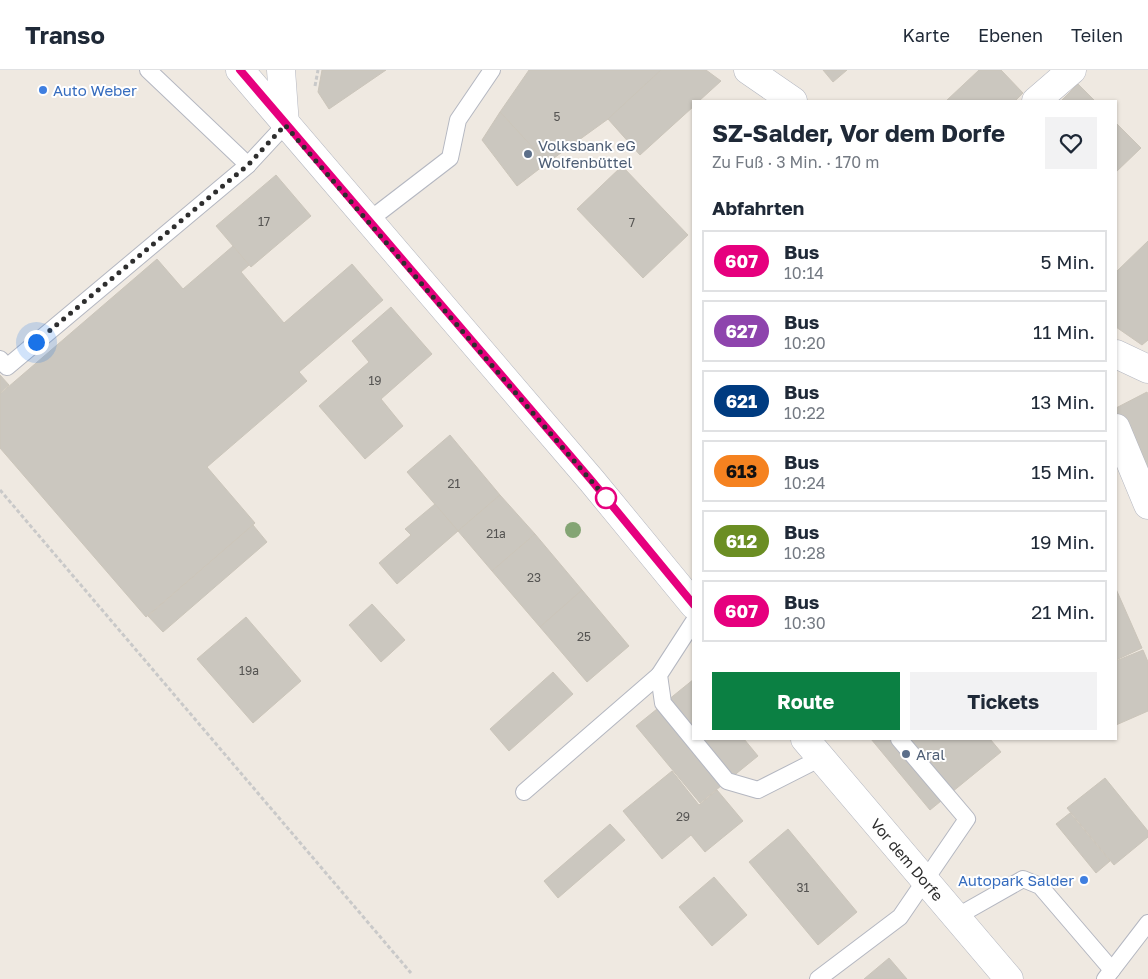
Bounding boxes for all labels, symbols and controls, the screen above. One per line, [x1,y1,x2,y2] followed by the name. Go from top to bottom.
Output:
[25,20,105,49] text: Transo
[903,24,950,46] text: Karte
[978,24,1043,46] text: Ebenen
[1071,24,1123,46] text: Teilen
[53,81,137,99] place label: Auto Weber
[37,84,49,96] marker: Auto Weber
[554,109,561,124] house number: 5
[1045,117,1097,169] button: heart
[712,118,1005,147] text: SZ-Salder, Vor dem Dorfe
[538,136,636,171] place label: Volksbank eG Wolfenbüttel
[522,148,534,160] marker: Volksbank eG Wolfenbüttel
[712,152,879,172] text: Zu Fuß · 3 Min. · 170 m
[712,196,804,219] text: Abfahrten
[258,214,270,229] house number: 17
[629,215,635,230] house number: 7
[784,240,819,263] text: Bus
[725,250,758,272] text: 607
[1040,250,1095,273] text: 5 Min.
[784,263,824,283] text: 10:14
[784,310,819,333] text: Bus
[725,320,758,342] text: 627
[1033,320,1095,343] text: 11 Min.
[24,330,49,355] your location
[784,333,826,353] text: 10:20
[368,373,382,388] house number: 19
[784,380,819,403] text: Bus
[726,390,757,412] text: 621
[1031,390,1095,413] text: 13 Min.
[784,403,825,423] text: 10:22
[784,450,819,473] text: Bus
[726,460,757,482] text: 613
[1031,460,1095,483] text: 15 Min.
[784,473,826,493] text: 10:24
[448,476,461,491] house number: 21
[595,487,617,509] unlabelled marker
[784,520,819,543] text: Bus
[486,526,506,541] house number: 21a
[726,530,757,552] text: 612
[1031,530,1095,553] text: 19 Min.
[784,543,826,563] text: 10:28
[527,570,541,585] house number: 23
[784,590,819,613] text: Bus
[725,600,758,622] text: 607
[1031,600,1095,623] text: 21 Min.
[784,613,826,633] text: 10:30
[577,629,591,644] house number: 25
[239,663,259,678] house number: 19a
[712,672,900,730] button: Route
[910,672,1097,730] button: Tickets
[916,745,945,763] place label: Aral
[900,748,912,760] marker: Aral
[676,809,690,824] house number: 29
[867,815,948,904] street label: Vor dem Dorfe
[958,871,1074,889] place label: Autopark Salder
[1078,874,1090,886] marker: Autopark Salder
[797,880,810,895] house number: 31

